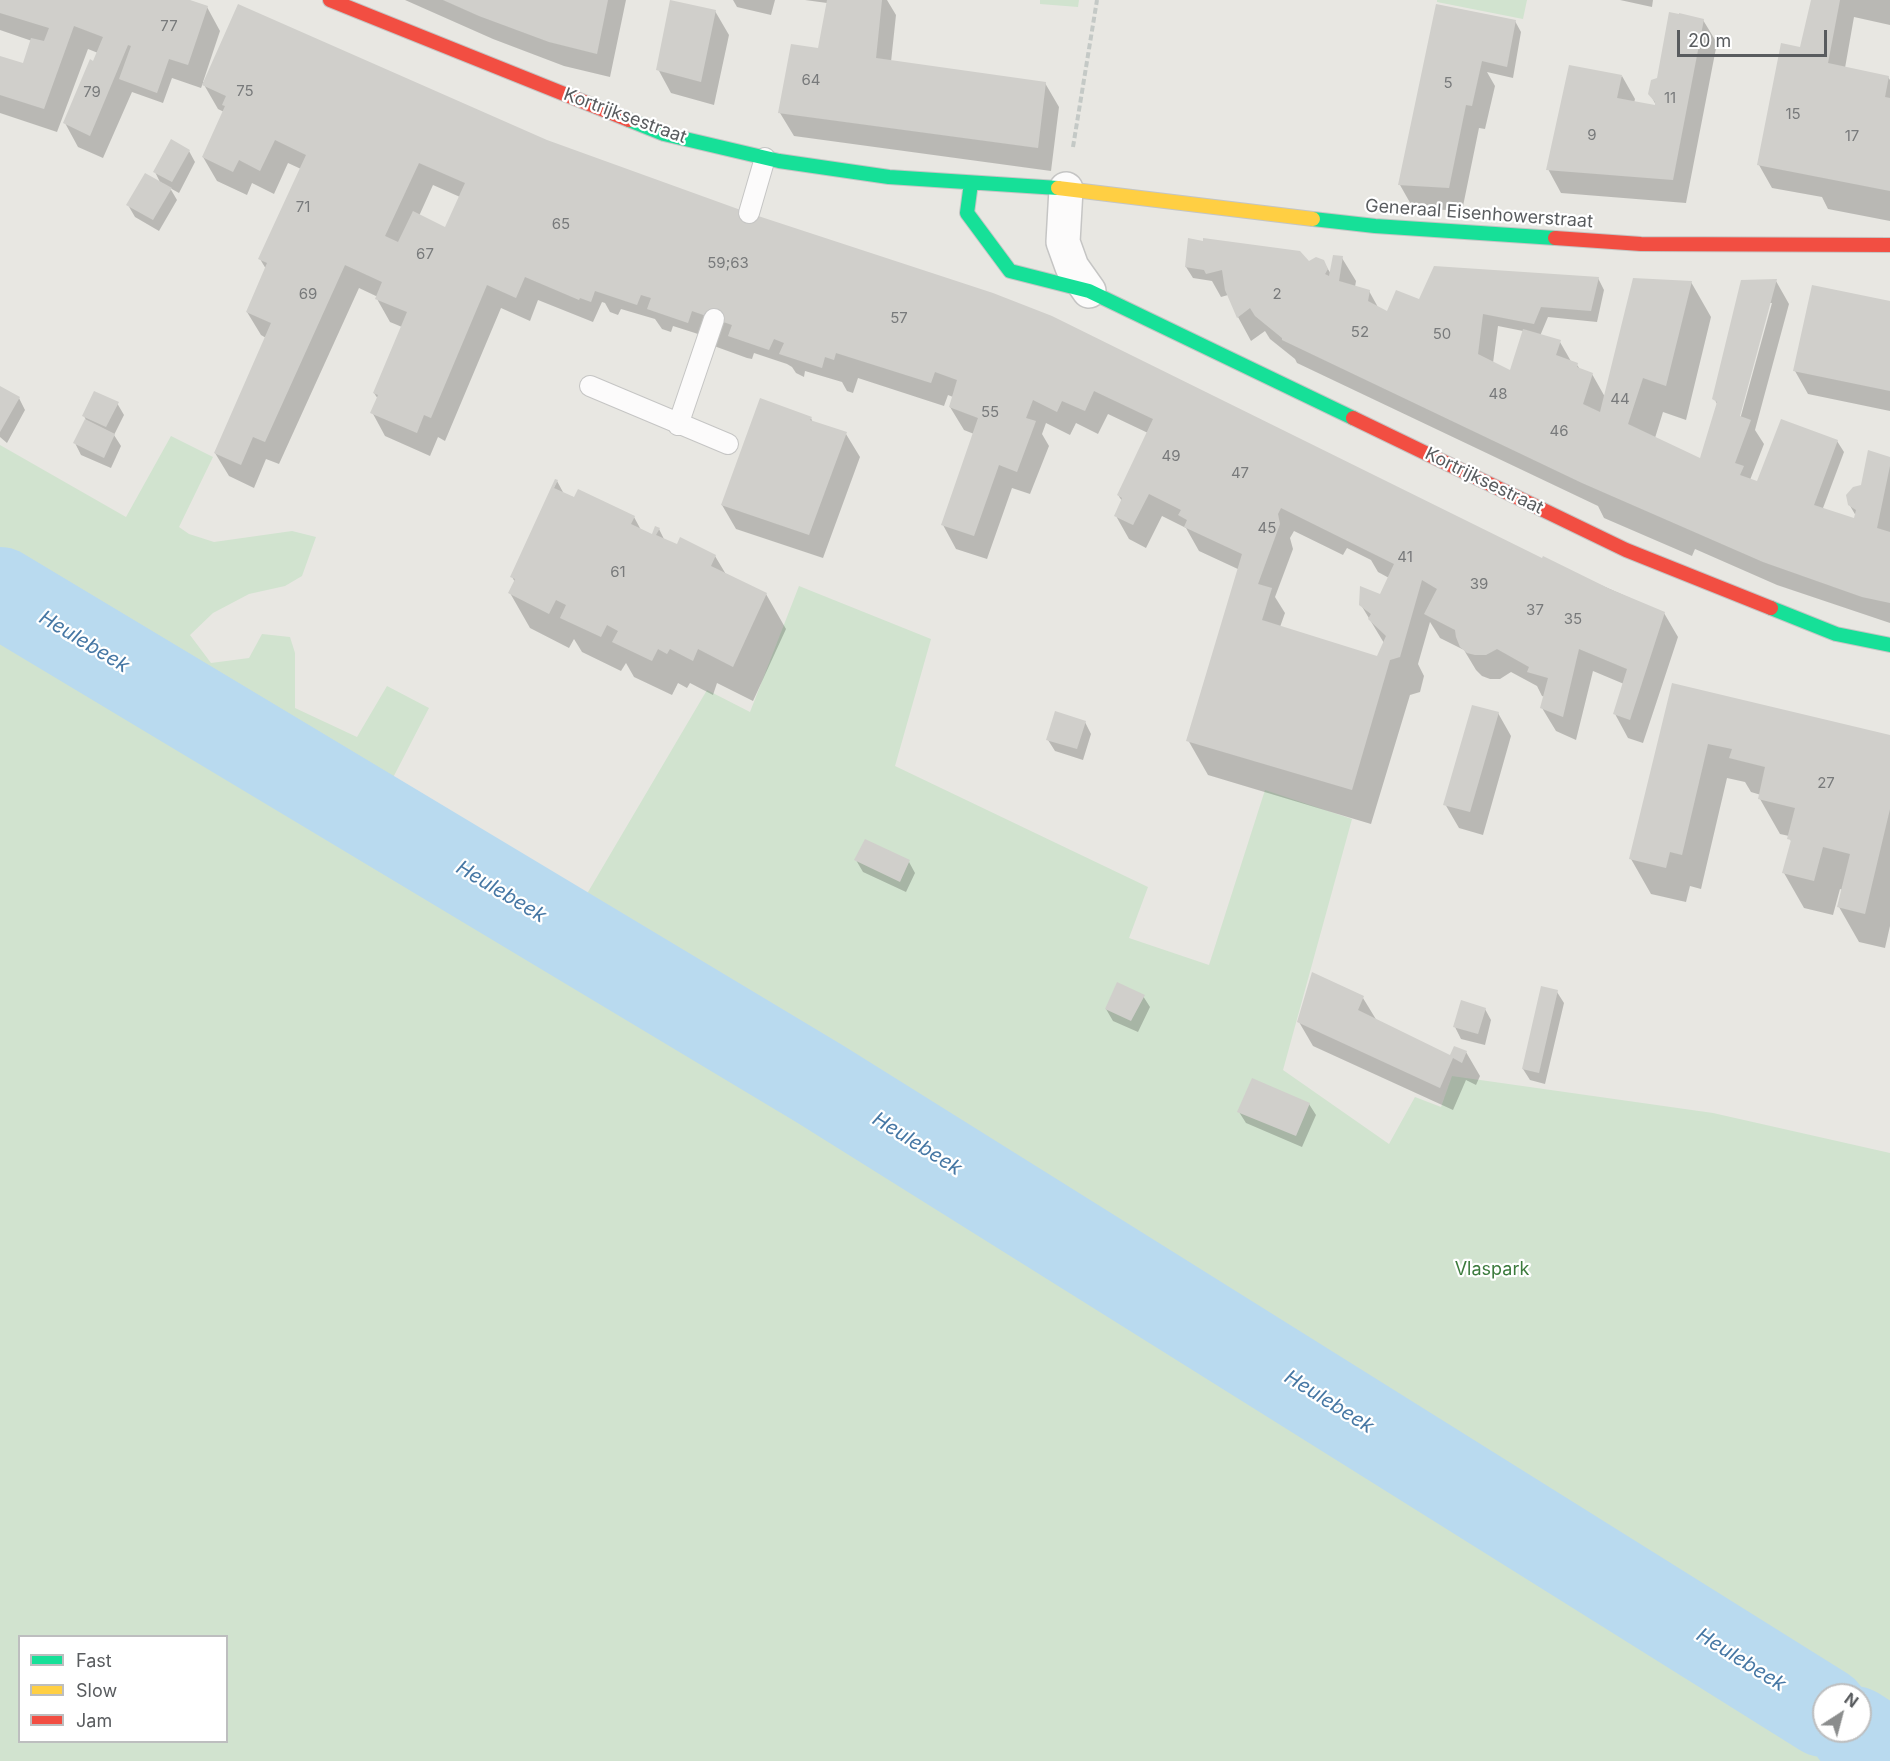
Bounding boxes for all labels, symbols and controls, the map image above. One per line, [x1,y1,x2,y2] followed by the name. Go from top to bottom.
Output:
[160,17,178,35] house number: 77
[1680,18,1830,56] scale bar
[1688,30,1731,51] text: 20 m
[802,71,820,89] house number: 64
[1443,74,1453,92] house number: 5
[236,82,254,100] house number: 75
[83,83,101,101] house number: 79
[561,84,689,148] street label: Kortrijksestraat
[1664,89,1676,107] house number: 11
[1785,105,1801,123] house number: 15
[1587,126,1597,144] house number: 9
[1845,127,1859,145] house number: 17
[1364,195,1594,233] street label: Generaal Eisenhowerstraat
[296,198,310,216] house number: 71
[552,215,570,233] house number: 65
[416,245,434,263] house number: 67
[707,254,749,272] house number: 59;63
[299,285,317,303] house number: 69
[1272,285,1282,303] house number: 2
[890,309,908,327] house number: 57
[1351,323,1369,341] house number: 52
[1433,325,1451,343] house number: 50
[1489,385,1507,403] house number: 48
[1610,390,1630,408] house number: 44
[981,403,999,421] house number: 55
[1550,422,1568,440] house number: 46
[1421,443,1547,519] street label: Kortrijksestraat
[1162,447,1180,465] house number: 49
[1231,464,1249,482] house number: 47
[1258,519,1276,537] house number: 45
[1397,548,1413,566] house number: 41
[610,563,626,581] house number: 61
[1470,575,1488,593] house number: 39
[1526,601,1544,619] house number: 37
[35,606,133,678] water label: Heulebeek
[1564,610,1582,628] house number: 35
[1817,774,1835,792] house number: 27
[452,856,550,928] water label: Heulebeek
[868,1107,966,1181] water label: Heulebeek
[1455,1259,1529,1281] park label: Vlaspark
[1280,1365,1378,1439] water label: Heulebeek
[1692,1623,1790,1697] water label: Heulebeek
[18,1635,228,1743] legend
[76,1650,112,1671] text: Fast
[76,1680,117,1701] text: Slow
[1812,1683,1872,1743] north arrow
[1841,1688,1862,1712] text: N
[76,1710,112,1731] text: Jam

